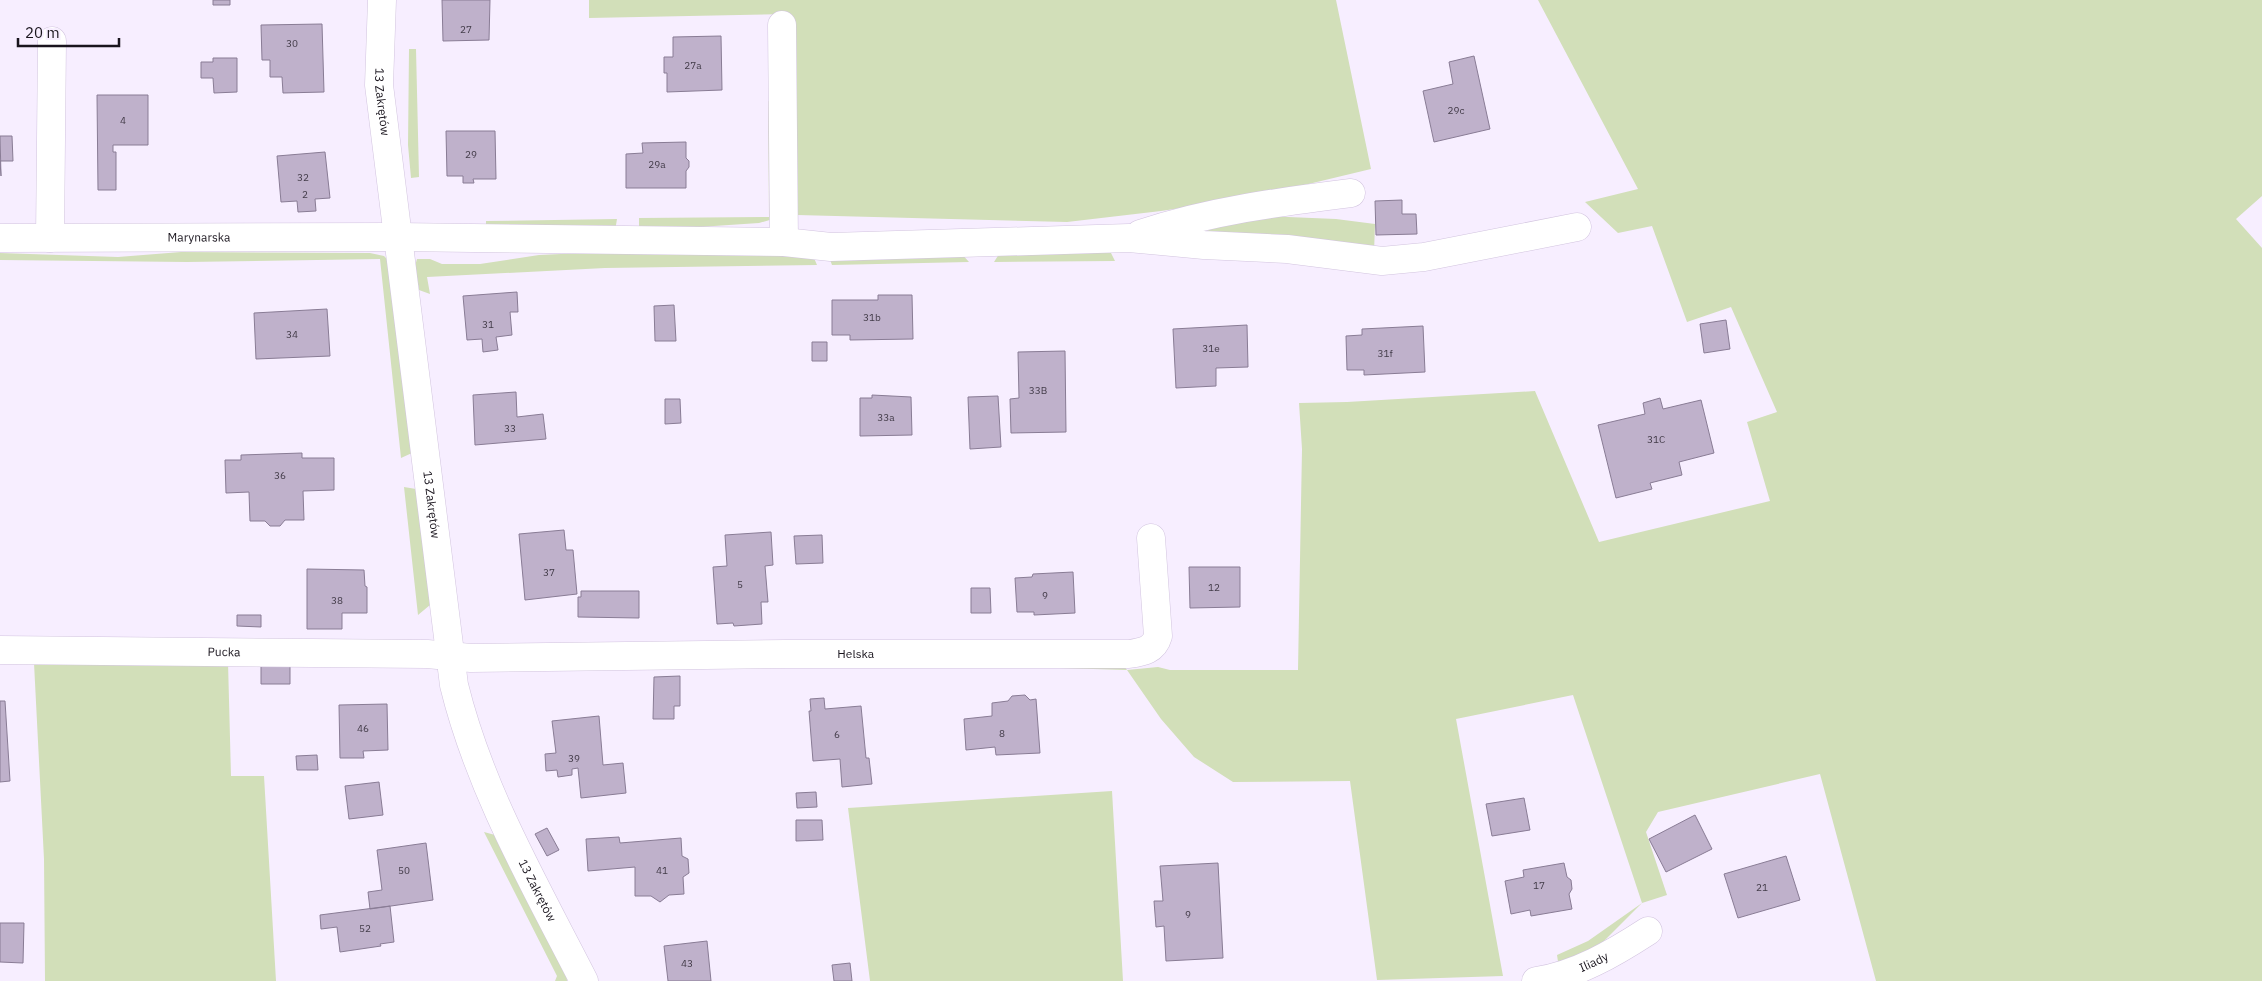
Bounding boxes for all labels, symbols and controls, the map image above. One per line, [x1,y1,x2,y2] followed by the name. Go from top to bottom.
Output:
[18,15,119,47] scale bar
[25,23,60,42] text: 20 m
[460,23,472,36] house number: 27
[286,37,298,50] house number: 30
[684,59,702,72] house number: 27a
[372,68,393,136] street label: 13 Zakrętów
[1447,104,1465,117] house number: 29c
[120,114,126,127] house number: 4
[465,148,477,161] house number: 29
[648,158,666,171] house number: 29a
[297,171,309,184] house number: 32
[302,188,308,201] house number: 2
[168,229,231,245] street label: Marynarska
[863,311,881,324] house number: 31b
[482,318,494,331] house number: 31
[286,328,298,341] house number: 34
[1202,342,1220,355] house number: 31e
[1377,347,1393,360] house number: 31f
[1029,384,1047,397] house number: 33B
[877,411,895,424] house number: 33a
[504,422,516,435] house number: 33
[1647,433,1665,446] house number: 31C
[274,469,286,482] house number: 36
[420,470,444,539] street label: 13 Zakrętów
[543,566,555,579] house number: 37
[737,578,743,591] house number: 5
[1208,581,1220,594] house number: 12
[1042,589,1048,602] house number: 9
[331,594,343,607] house number: 38
[208,644,241,659] street label: Pucka
[837,646,875,661] street label: Helska
[357,722,369,735] house number: 46
[999,727,1005,740] house number: 8
[834,728,840,741] house number: 6
[568,752,580,765] house number: 39
[516,857,560,924] street label: 13 Zakrętów
[398,864,410,877] house number: 50
[656,864,668,877] house number: 41
[1533,879,1545,892] house number: 17
[1756,881,1768,894] house number: 21
[1185,908,1191,921] house number: 9
[359,922,371,935] house number: 52
[1577,948,1611,975] street label: Iliady
[681,957,693,970] house number: 43

